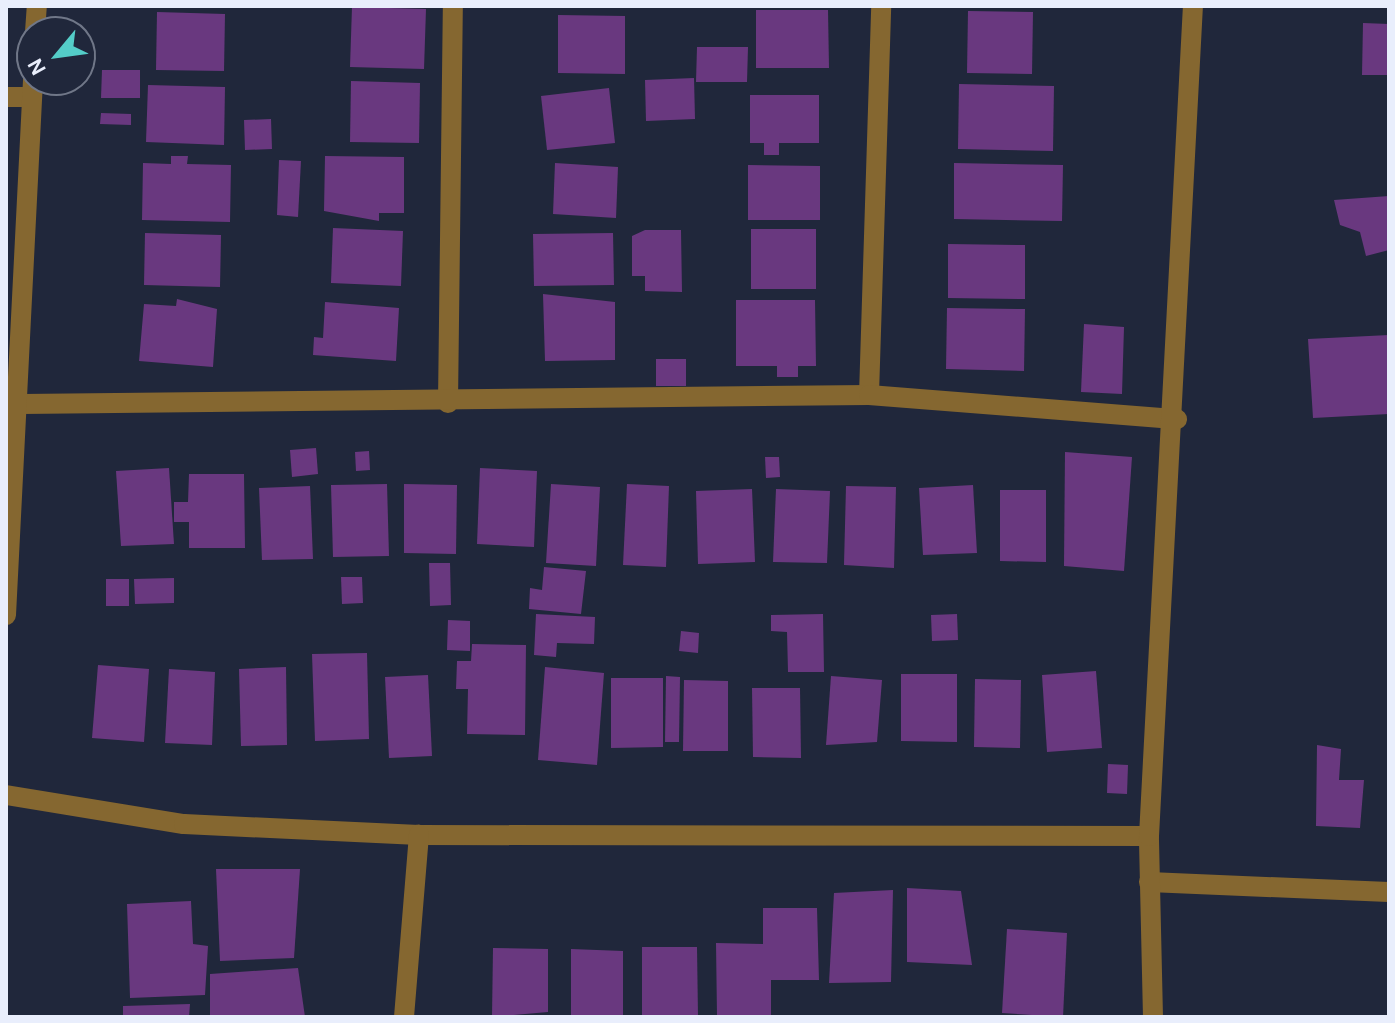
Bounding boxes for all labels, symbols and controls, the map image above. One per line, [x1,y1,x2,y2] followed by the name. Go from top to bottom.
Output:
[16,16,96,96] north arrow
[22,53,52,80] text: N

